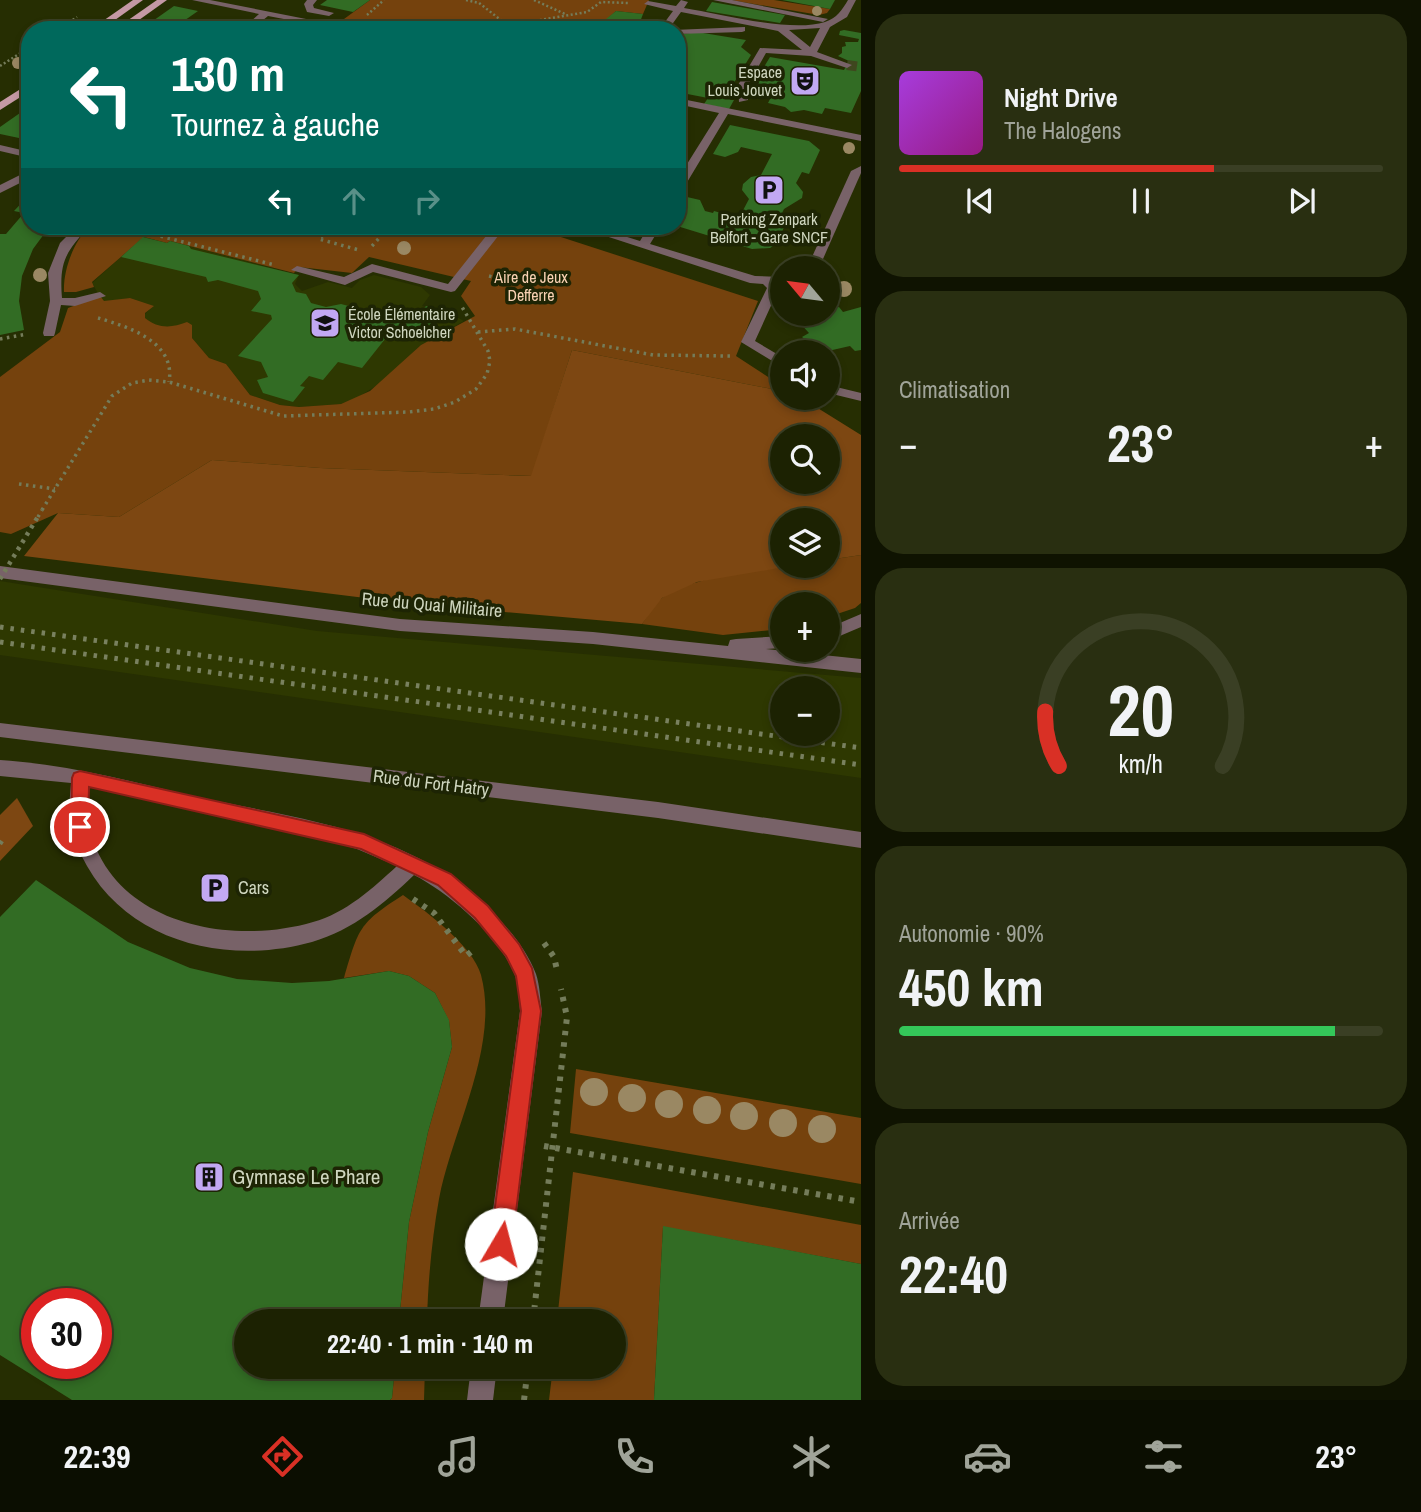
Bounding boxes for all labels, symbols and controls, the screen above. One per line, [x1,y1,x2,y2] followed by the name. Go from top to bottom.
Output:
[171,40,285,106] text: 130 m
[56,49,147,140] icon: left
[708,61,782,101] place label: Espace Louis Jouvet
[788,64,822,98] theatre icon: Espace Louis Jouvet
[1004,80,1118,115] text: Night Drive
[171,103,380,146] text: Tournez à gauche
[1004,115,1121,146] text: The Halogens
[752,173,786,207] parking icon: Parking Zenpark Belfort - Gare SNCF
[262,182,300,220] icon: left
[335,182,373,220] icon: ahead
[408,182,446,220] icon: right
[961,182,999,220] icon: previous
[1122,182,1160,220] icon: pause
[1283,182,1321,220] icon: next
[710,208,828,248] place label: Parking Zenpark Belfort - Gare SNCF
[770,256,840,326] north arrow
[770,256,840,746] map controls
[493,266,568,306] park label: Aire de Jeux Defferre
[348,303,455,343] place label: École Élémentaire Victor Schoelcher
[308,306,342,340] school or university icon: École Élémentaire Victor Schoelcher
[770,340,840,410] button: sound
[899,374,1010,405] text: Climatisation
[1107,408,1175,478] text: 23°
[899,418,917,469] text: −
[1365,418,1383,469] text: +
[770,424,840,494] button: search
[770,508,840,578] button: layers
[361,586,503,623] street label: Rue du Quai Militaire
[770,592,840,662] button: +
[1108,661,1174,759] text: 20
[770,676,840,746] button: −
[1119,747,1163,781] text: km/h
[372,763,491,802] street label: Rue du Fort Hatry
[50,797,110,857] pin
[61,808,99,846] icon: arrive
[198,871,232,905] parking icon: Cars
[238,875,269,900] place label: Cars
[899,918,1044,949] text: Autonomie · 90%
[899,952,1044,1022] text: 450 km
[192,1160,226,1194] building icon: Gymnase Le Phare
[232,1162,380,1191] place label: Gymnase Le Phare
[899,1205,960,1236] text: Arrivée
[464,1207,538,1281] position arrow
[899,1239,1008,1309] text: 22:40
[21,1288,112,1379] speed limit sign: 30
[327,1326,533,1361] text: 22:40 · 1 min · 140 m
[258,1432,307,1481] icon: directions
[434,1432,483,1481] icon: music
[610,1432,659,1481] icon: phone
[787,1432,836,1481] icon: climate
[963,1432,1012,1481] icon: car
[1139,1432,1188,1481] icon: filters
[64,1435,131,1478] text: 22:39
[1315,1435,1357,1478] text: 23°

